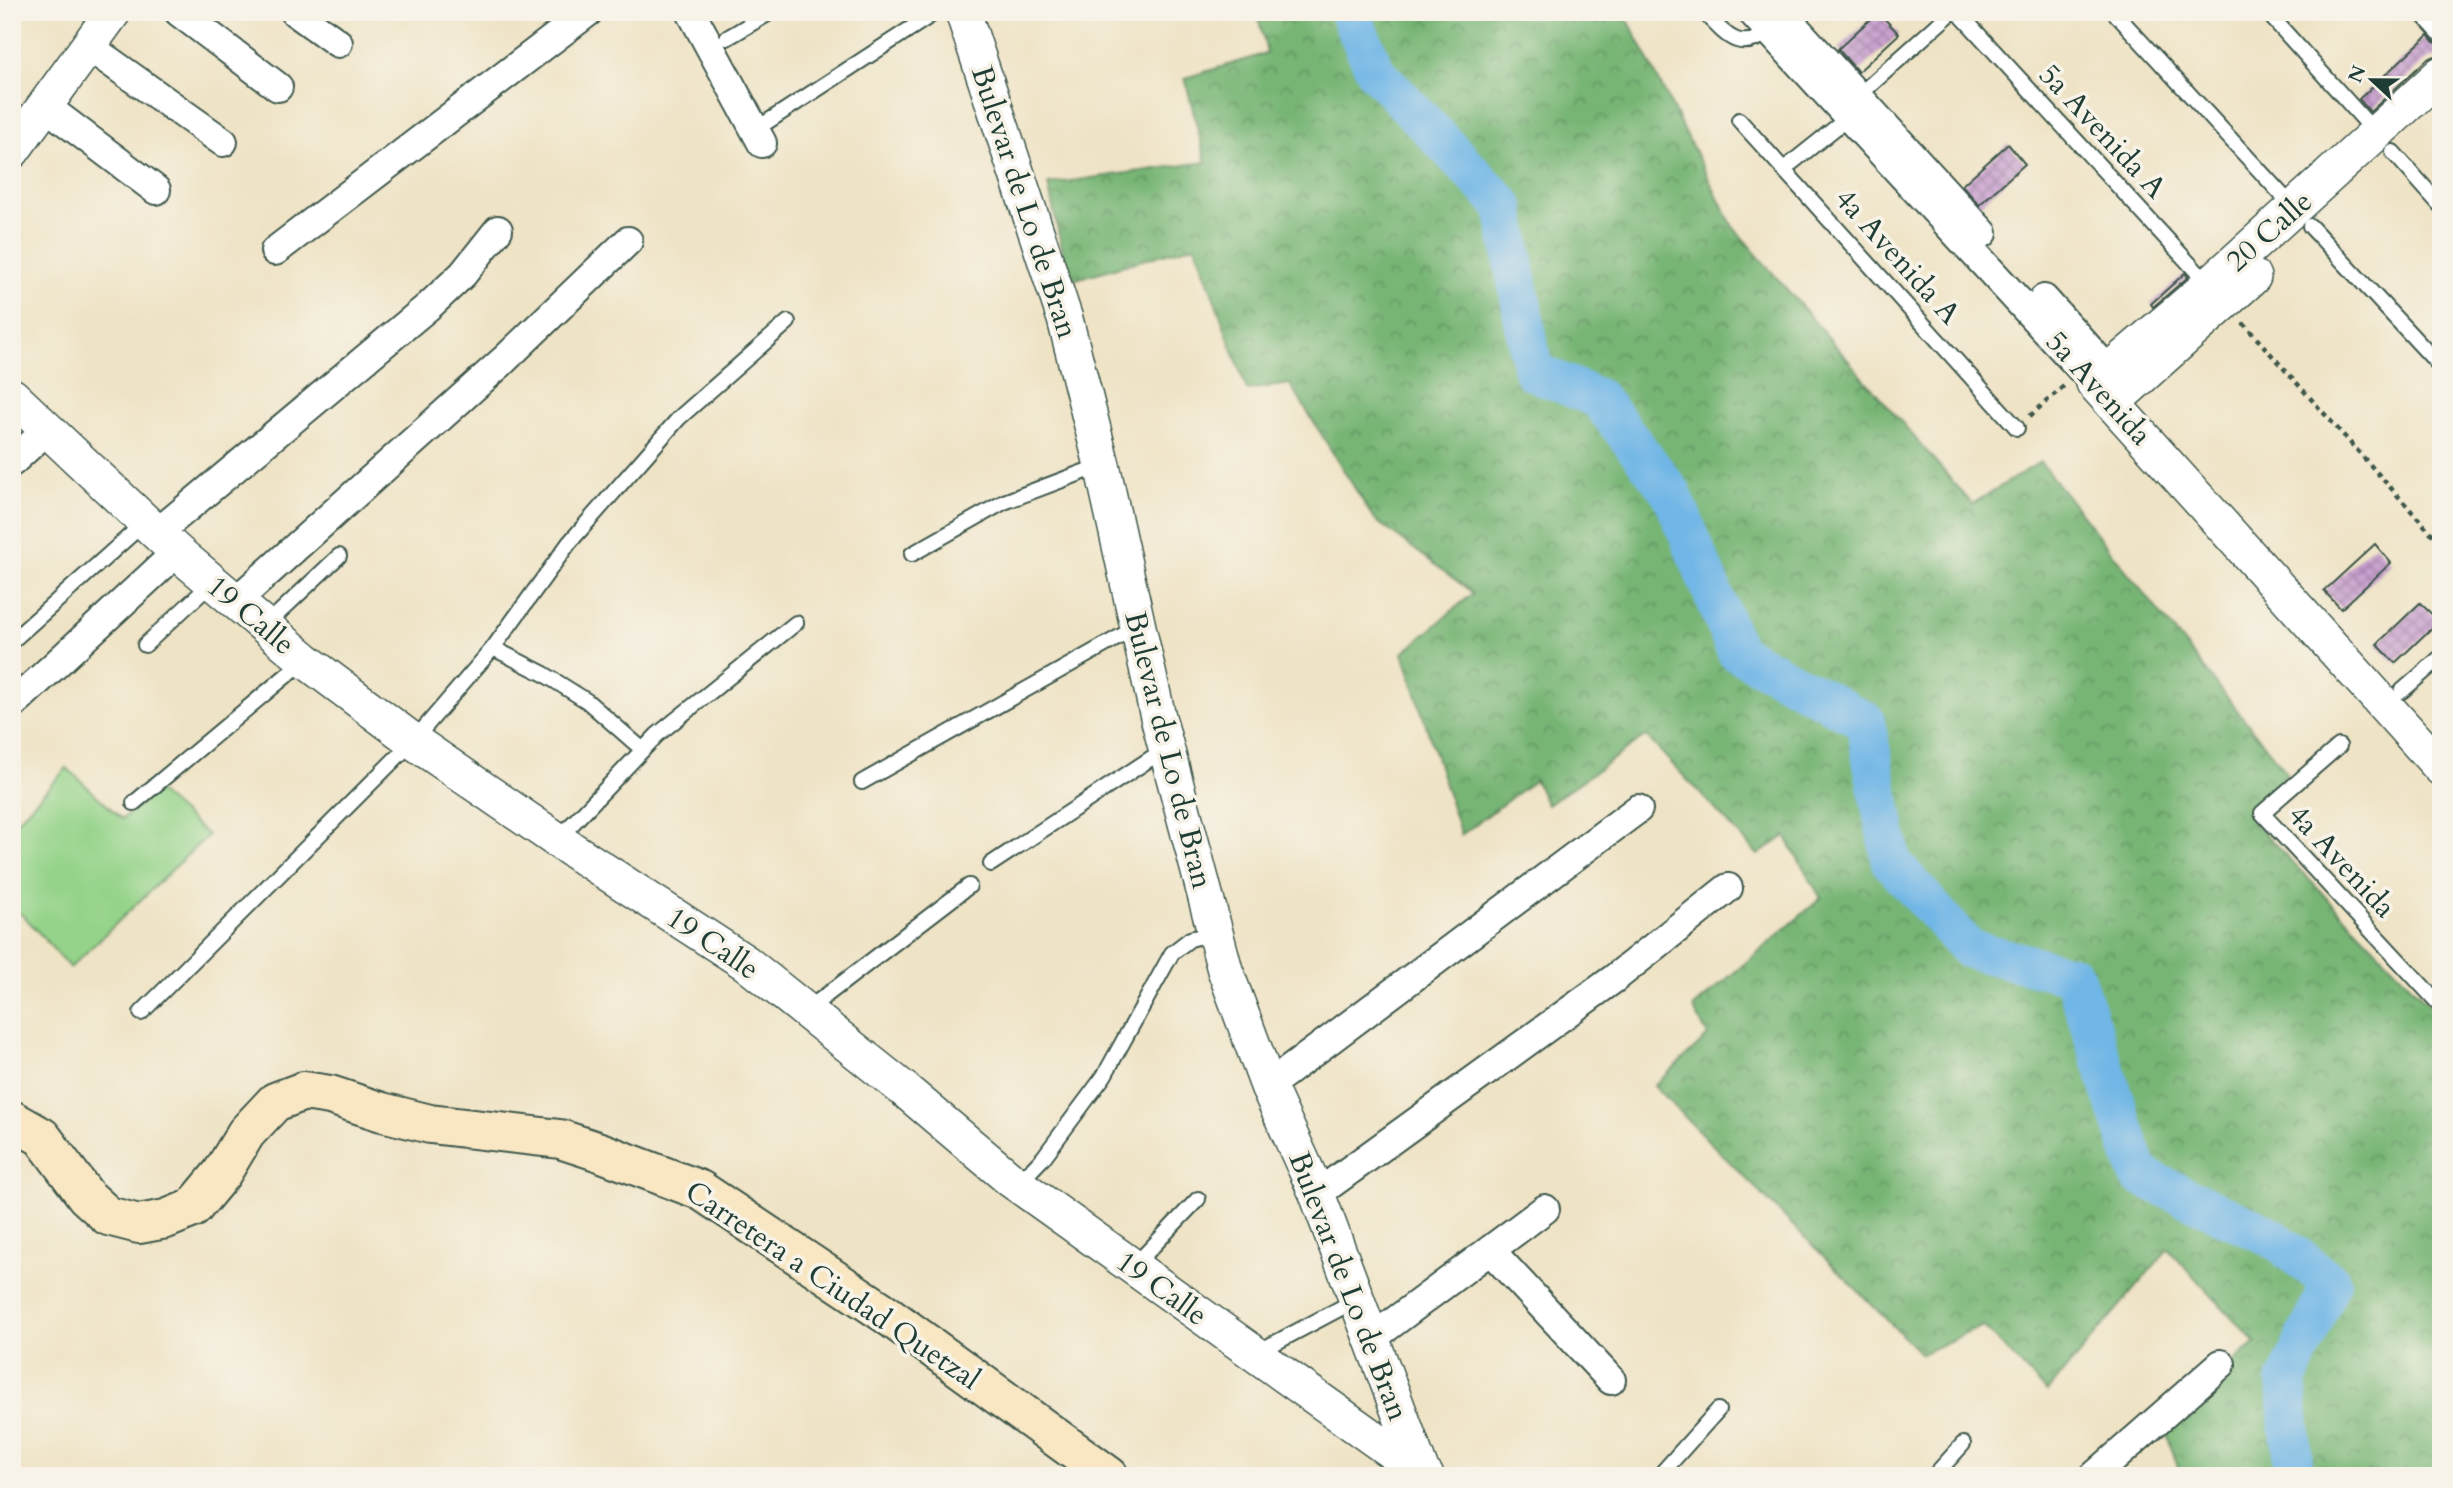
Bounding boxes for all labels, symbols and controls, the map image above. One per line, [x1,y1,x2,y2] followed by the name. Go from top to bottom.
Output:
[2338,46,2408,116] north arrow
[2030,55,2176,208] street label: 5a Avenida A
[961,61,1088,344] street label: Bulevar de Lo de Bran
[2342,61,2372,87] text: N
[1825,179,1970,334] street label: 4a Avenida A
[2217,181,2322,281] street label: 20 Calle
[2036,322,2161,454] street label: 5a Avenida
[198,566,304,664] street label: 19 Calle
[1114,607,1223,893] street label: Bulevar de Lo de Bran
[2279,796,2405,927] street label: 4a Avenida
[658,897,767,989] street label: 19 Calle
[1278,1146,1419,1426] street label: Bulevar de Lo de Bran
[677,1171,989,1400] street label: Carretera a Ciudad Quetzal
[1108,1241,1216,1335] street label: 19 Calle

